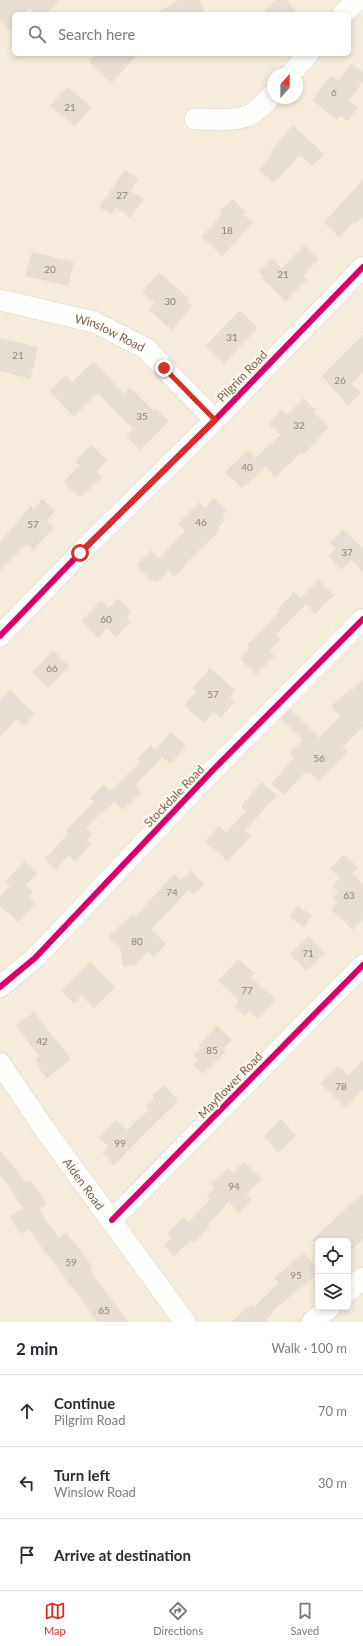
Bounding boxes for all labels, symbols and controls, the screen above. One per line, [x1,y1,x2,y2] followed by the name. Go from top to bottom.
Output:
[12,12,351,56] search box
[26,23,48,45] icon: search
[58,25,135,43] text: Search here
[267,68,303,104] north arrow
[331,86,337,98] house number: 6
[64,101,76,113] house number: 21
[116,189,128,201] house number: 27
[221,224,233,236] house number: 18
[44,263,56,275] house number: 20
[277,268,289,280] house number: 21
[164,295,176,307] house number: 30
[73,310,148,354] street label: Winslow Road
[226,331,238,343] house number: 31
[214,347,270,405] street label: Pilgrim Road
[12,349,24,361] house number: 21
[155,359,173,377] route end
[334,374,346,386] house number: 26
[136,410,148,422] house number: 35
[293,419,305,431] house number: 32
[241,461,253,473] house number: 40
[195,516,207,528] house number: 46
[27,518,39,530] house number: 57
[71,544,89,562] route start
[341,546,353,558] house number: 37
[100,613,112,625] house number: 60
[46,662,58,674] house number: 66
[207,688,219,700] house number: 57
[313,752,325,764] house number: 56
[141,762,207,830] street label: Stockdale Road
[166,886,178,898] house number: 74
[343,889,355,901] house number: 63
[131,935,143,947] house number: 80
[302,947,314,959] house number: 71
[241,984,253,996] house number: 77
[36,1035,48,1047] house number: 42
[206,1044,218,1056] house number: 85
[195,1049,265,1121] street label: Mayflower Road
[335,1080,347,1092] house number: 78
[114,1137,126,1149] house number: 99
[60,1155,108,1212] street label: Alden Road
[228,1180,240,1192] house number: 94
[315,1238,351,1310] map controls
[315,1238,351,1274] button: locate
[65,1256,77,1268] house number: 59
[290,1269,302,1281] house number: 95
[315,1274,351,1310] button: layers
[98,1304,110,1316] house number: 65
[16,1338,58,1359] text: 2 min
[271,1340,347,1356] text: Walk · 100 m
[54,1394,115,1412] text: Continue
[16,1400,38,1422] icon: ahead
[318,1403,347,1419] text: 70 m
[54,1412,125,1428] text: Pilgrim Road
[54,1466,110,1484] text: Turn left
[16,1472,38,1494] icon: left
[318,1475,347,1491] text: 30 m
[54,1484,136,1500] text: Winslow Road
[16,1544,38,1566] icon: arrive
[54,1546,191,1564] text: Arrive at destination
[44,1600,66,1637] tab: Map
[153,1600,203,1637] tab: Directions
[290,1600,319,1637] tab: Saved

